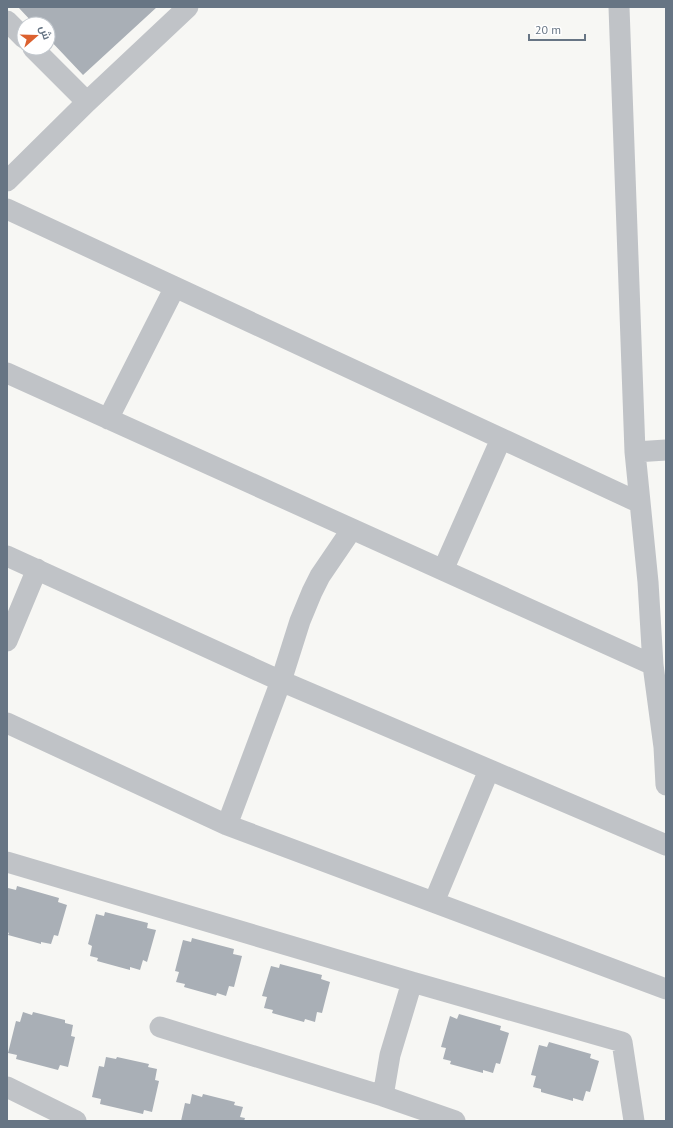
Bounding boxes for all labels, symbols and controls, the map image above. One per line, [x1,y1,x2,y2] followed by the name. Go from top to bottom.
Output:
[16,16,56,56] north arrow
[529,16,585,42] scale bar
[535,22,561,37] text: 20 m
[36,24,54,42] text: ش

